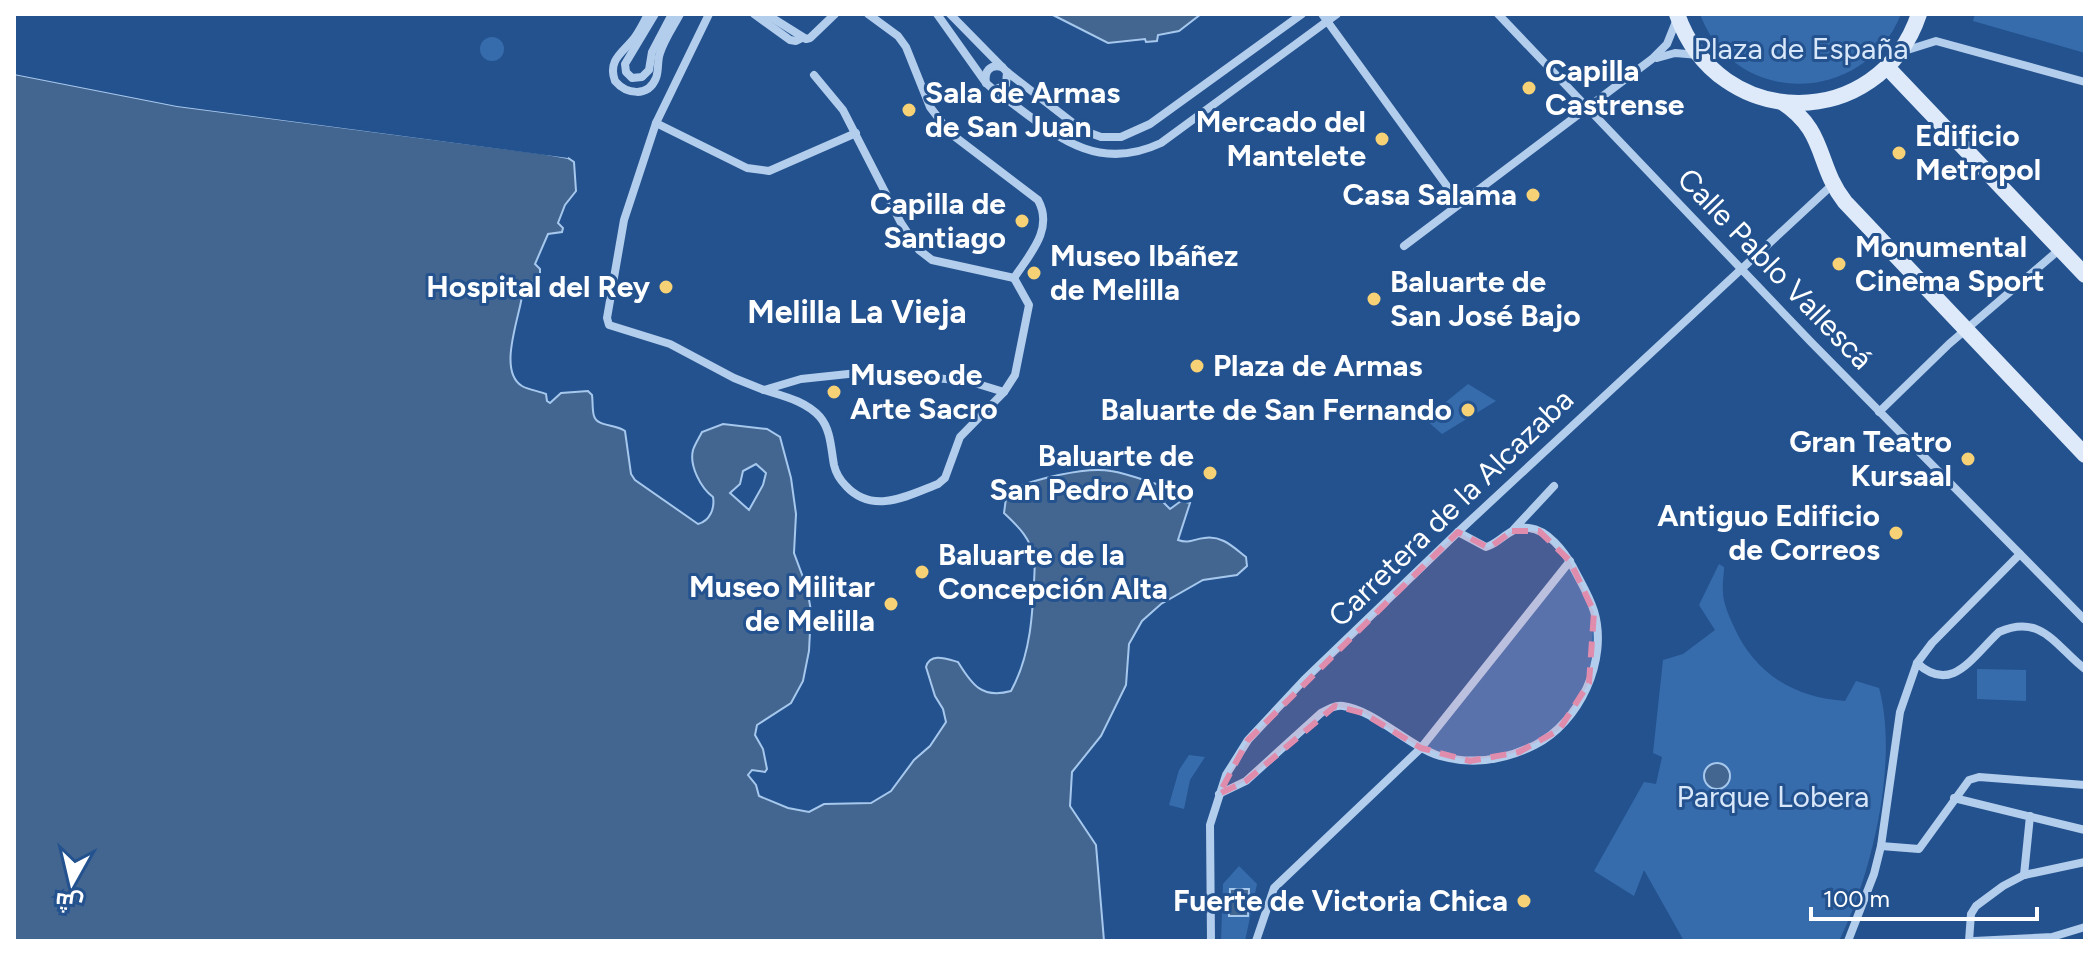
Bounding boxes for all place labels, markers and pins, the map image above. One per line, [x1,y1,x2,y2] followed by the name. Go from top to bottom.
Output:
[1545,52,1685,123] place label: Capilla Castrense
[925,74,1120,145] place label: Sala de Armas de San Juan
[1520,79,1538,97] marker: Capilla Castrense
[900,101,918,119] marker: Sala de Armas de San Juan
[1196,103,1366,174] place label: Mercado del Mantelete
[1915,117,2041,188] place label: Edificio Metropol
[1373,130,1391,148] marker: Mercado del Mantelete
[1890,144,1908,162] marker: Edificio Metropol
[1342,176,1517,213] place label: Casa Salama
[870,185,1006,256] place label: Capilla de Santiago
[1524,186,1542,204] marker: Casa Salama
[1013,212,1031,230] marker: Capilla de Santiago
[1855,228,2045,299] place label: Monumental Cinema Sport
[1050,237,1238,308] place label: Museo Ibáñez de Melilla
[1830,255,1848,273] marker: Monumental Cinema Sport
[1390,263,1581,334] place label: Baluarte de San José Bajo
[1025,264,1043,282] marker: Museo Ibáñez de Melilla
[426,268,651,305] place label: Hospital del Rey
[657,278,675,296] marker: Hospital del Rey
[1365,290,1383,308] marker: Baluarte de San José Bajo
[1213,347,1422,384] place label: Plaza de Armas
[850,356,998,427] place label: Museo de Arte Sacro
[1188,357,1206,375] marker: Plaza de Armas
[825,383,843,401] marker: Museo de Arte Sacro
[1101,391,1452,428] place label: Baluarte de San Fernando
[1459,401,1477,419] marker: Baluarte de San Fernando
[1789,423,1952,494] place label: Gran Teatro Kursaal
[989,437,1194,508] place label: Baluarte de San Pedro Alto
[1959,450,1977,468] marker: Gran Teatro Kursaal
[1201,464,1219,482] marker: Baluarte de San Pedro Alto
[1657,497,1880,568] place label: Antiguo Edificio de Correos
[1887,524,1905,542] marker: Antiguo Edificio de Correos
[938,536,1168,607] place label: Baluarte de la Concepción Alta
[913,563,931,581] marker: Baluarte de la Concepción Alta
[689,568,875,639] place label: Museo Militar de Melilla
[882,595,900,613] marker: Museo Militar de Melilla
[1173,882,1508,919] place label: Fuerte de Victoria Chica
[1515,892,1533,910] marker: Fuerte de Victoria Chica

